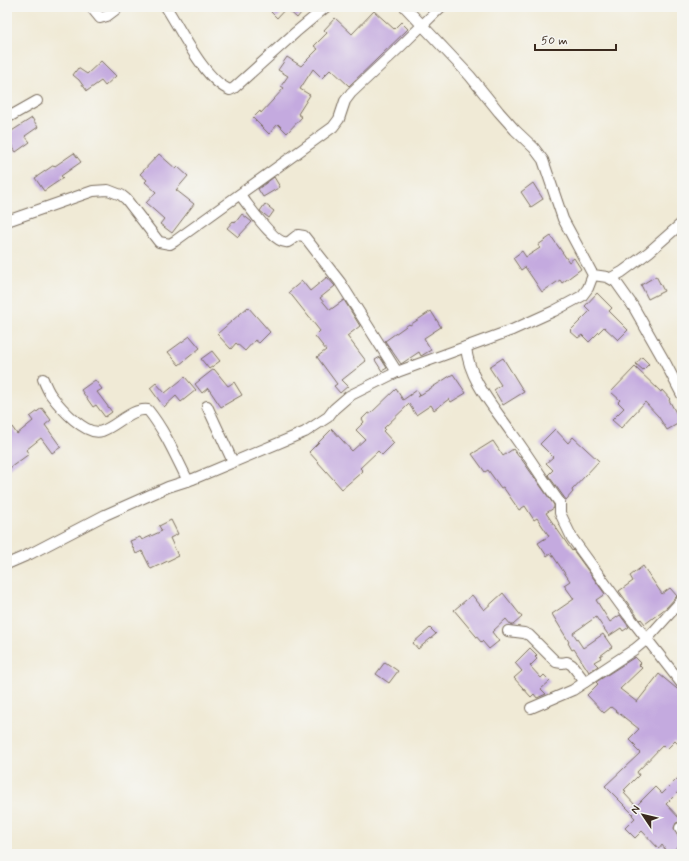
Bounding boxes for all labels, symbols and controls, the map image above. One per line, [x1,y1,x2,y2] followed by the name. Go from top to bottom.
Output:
[535,26,616,52] scale bar
[541,33,568,49] text: 50 m
[623,795,663,835] north arrow
[628,803,643,817] text: N

